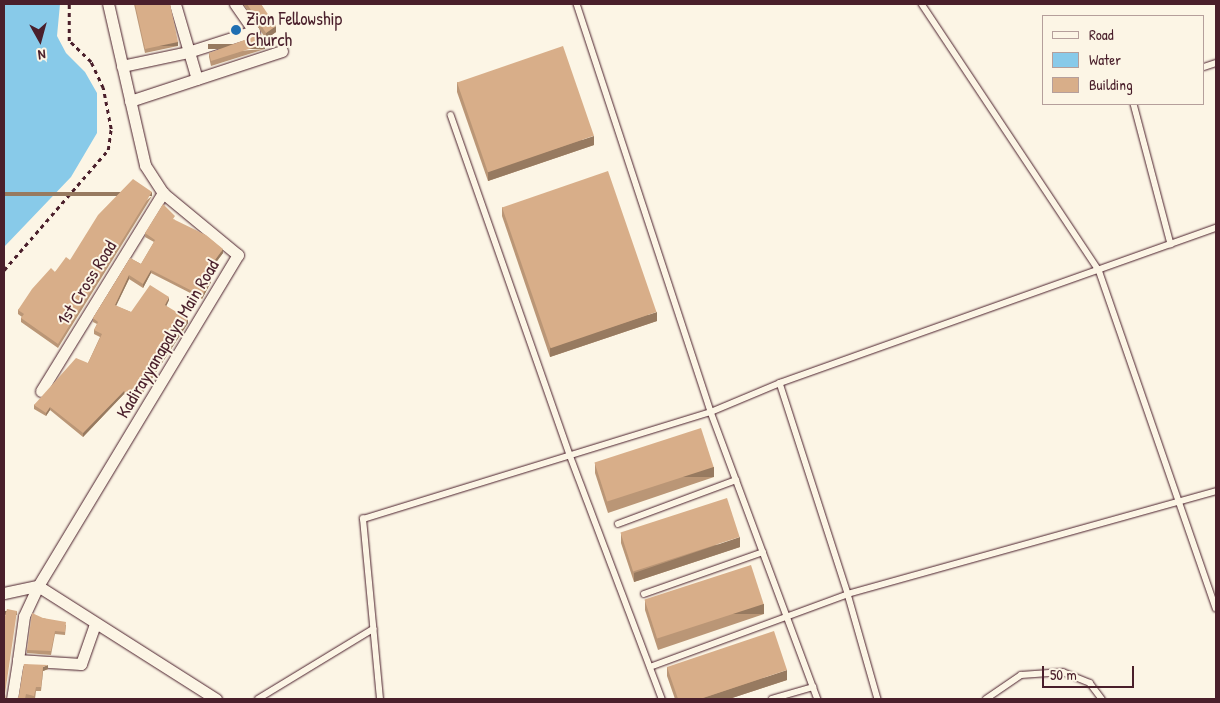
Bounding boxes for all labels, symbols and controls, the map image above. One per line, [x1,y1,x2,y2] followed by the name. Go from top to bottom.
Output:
[246,9,342,52] place label: Zion Fellowship Church
[15,15,65,65] north arrow
[1042,15,1205,105] legend
[230,24,242,36] marker: Zion Fellowship Church
[1089,24,1114,45] text: Road
[37,46,47,65] text: N
[1089,49,1121,70] text: Water
[1089,74,1133,95] text: Building
[53,237,121,329] street label: 1st Cross Road
[112,256,224,422] street label: Kadirayyanapalya Main Road
[1045,656,1138,688] scale bar
[1050,664,1077,685] text: 50 m

